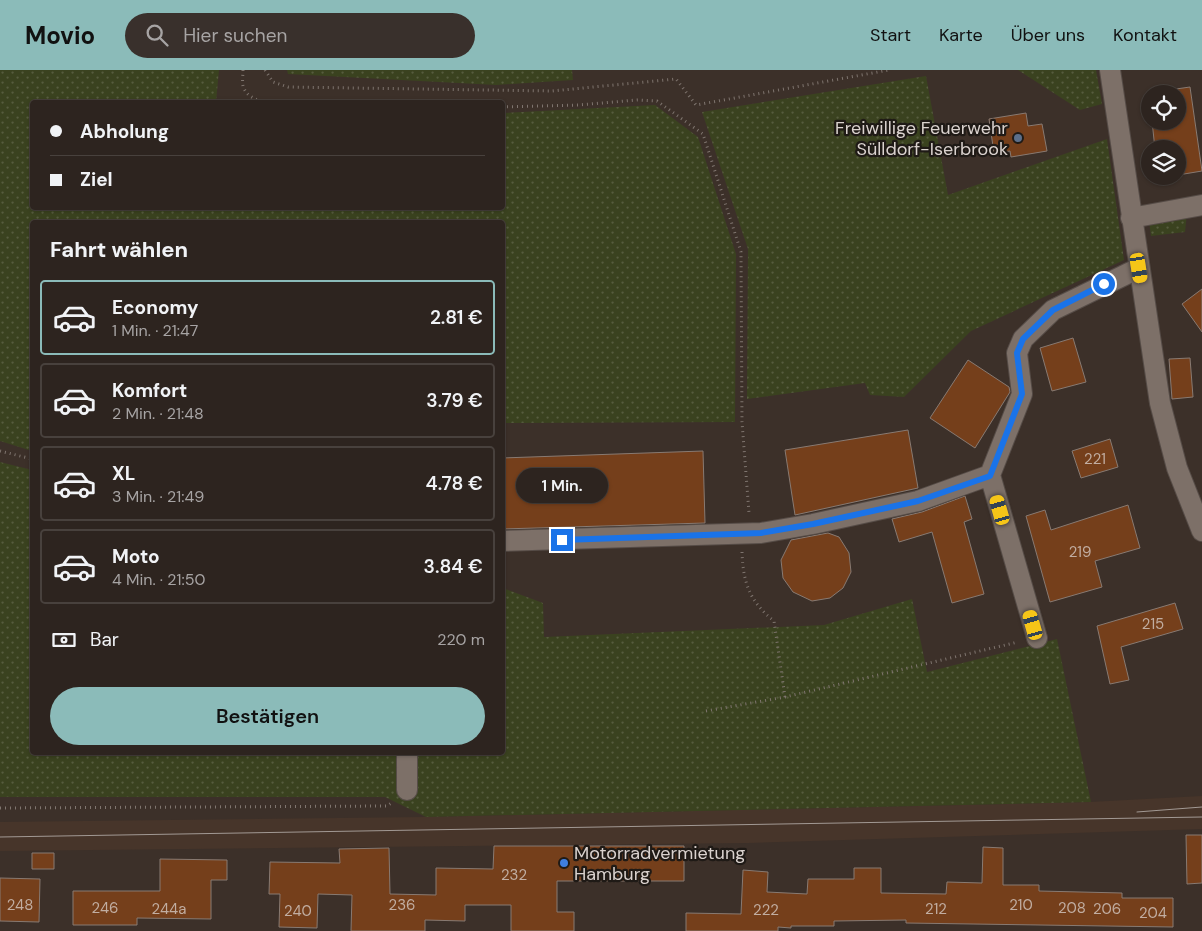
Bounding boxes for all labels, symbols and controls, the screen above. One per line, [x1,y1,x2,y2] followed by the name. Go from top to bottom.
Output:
[125,13,475,58] search box
[25,20,95,51] text: Movio
[143,21,171,49] icon: search
[183,23,287,48] text: Hier suchen
[870,23,911,47] text: Start
[939,23,983,47] text: Karte
[1011,23,1085,47] text: Über uns
[1113,23,1177,47] text: Kontakt
[1141,85,1186,185] map controls
[1141,85,1186,130] button: locate
[835,116,1008,161] place label: Freiwillige Feuerwehr Sülldorf-Iserbrook
[80,119,169,144] text: Abholung
[1012,132,1024,144] marker: Freiwillige Feuerwehr Sülldorf-Iserbrook
[1141,140,1186,185] button: layers
[80,167,113,192] text: Ziel
[50,235,188,264] text: Fahrt wählen
[1129,252,1148,284] car
[1093,273,1115,295] route start
[52,295,97,340] icon: car
[112,295,199,320] text: Economy
[430,305,483,330] text: 2.81 €
[112,320,198,341] text: 1 Min. · 21:47
[52,378,97,423] icon: car
[112,378,187,403] text: Komfort
[426,388,483,413] text: 3.79 €
[112,403,204,424] text: 2 Min. · 21:48
[1084,449,1106,469] house number: 221
[52,461,97,506] icon: car
[112,461,135,486] text: XL
[516,468,608,502] callout: 1 Min.
[426,471,483,496] text: 4.78 €
[541,475,583,496] text: 1 Min.
[112,486,204,507] text: 3 Min. · 21:49
[988,494,1011,526] car
[551,529,573,551] route end
[1069,542,1091,562] house number: 219
[52,544,97,589] icon: car
[112,544,160,569] text: Moto
[424,554,483,579] text: 3.84 €
[112,569,205,590] text: 4 Min. · 21:50
[1021,609,1044,641] car
[1142,614,1164,634] house number: 215
[50,626,78,654] icon: cash
[90,627,119,652] text: Bar
[437,629,485,650] text: 220 m
[50,687,485,745] button: Bestätigen
[574,841,745,886] place label: Motorradvermietung Hamburg
[558,857,570,869] marker: Motorradvermietung Hamburg
[501,865,527,885] house number: 232
[7,895,33,915] house number: 248
[389,895,415,915] house number: 236
[1009,895,1033,915] house number: 210
[92,898,118,918] house number: 246
[1058,898,1086,918] house number: 208
[152,899,186,919] house number: 244a
[925,899,947,919] house number: 212
[1093,899,1121,919] house number: 206
[753,900,779,920] house number: 222
[284,901,312,921] house number: 240
[1139,903,1167,923] house number: 204

